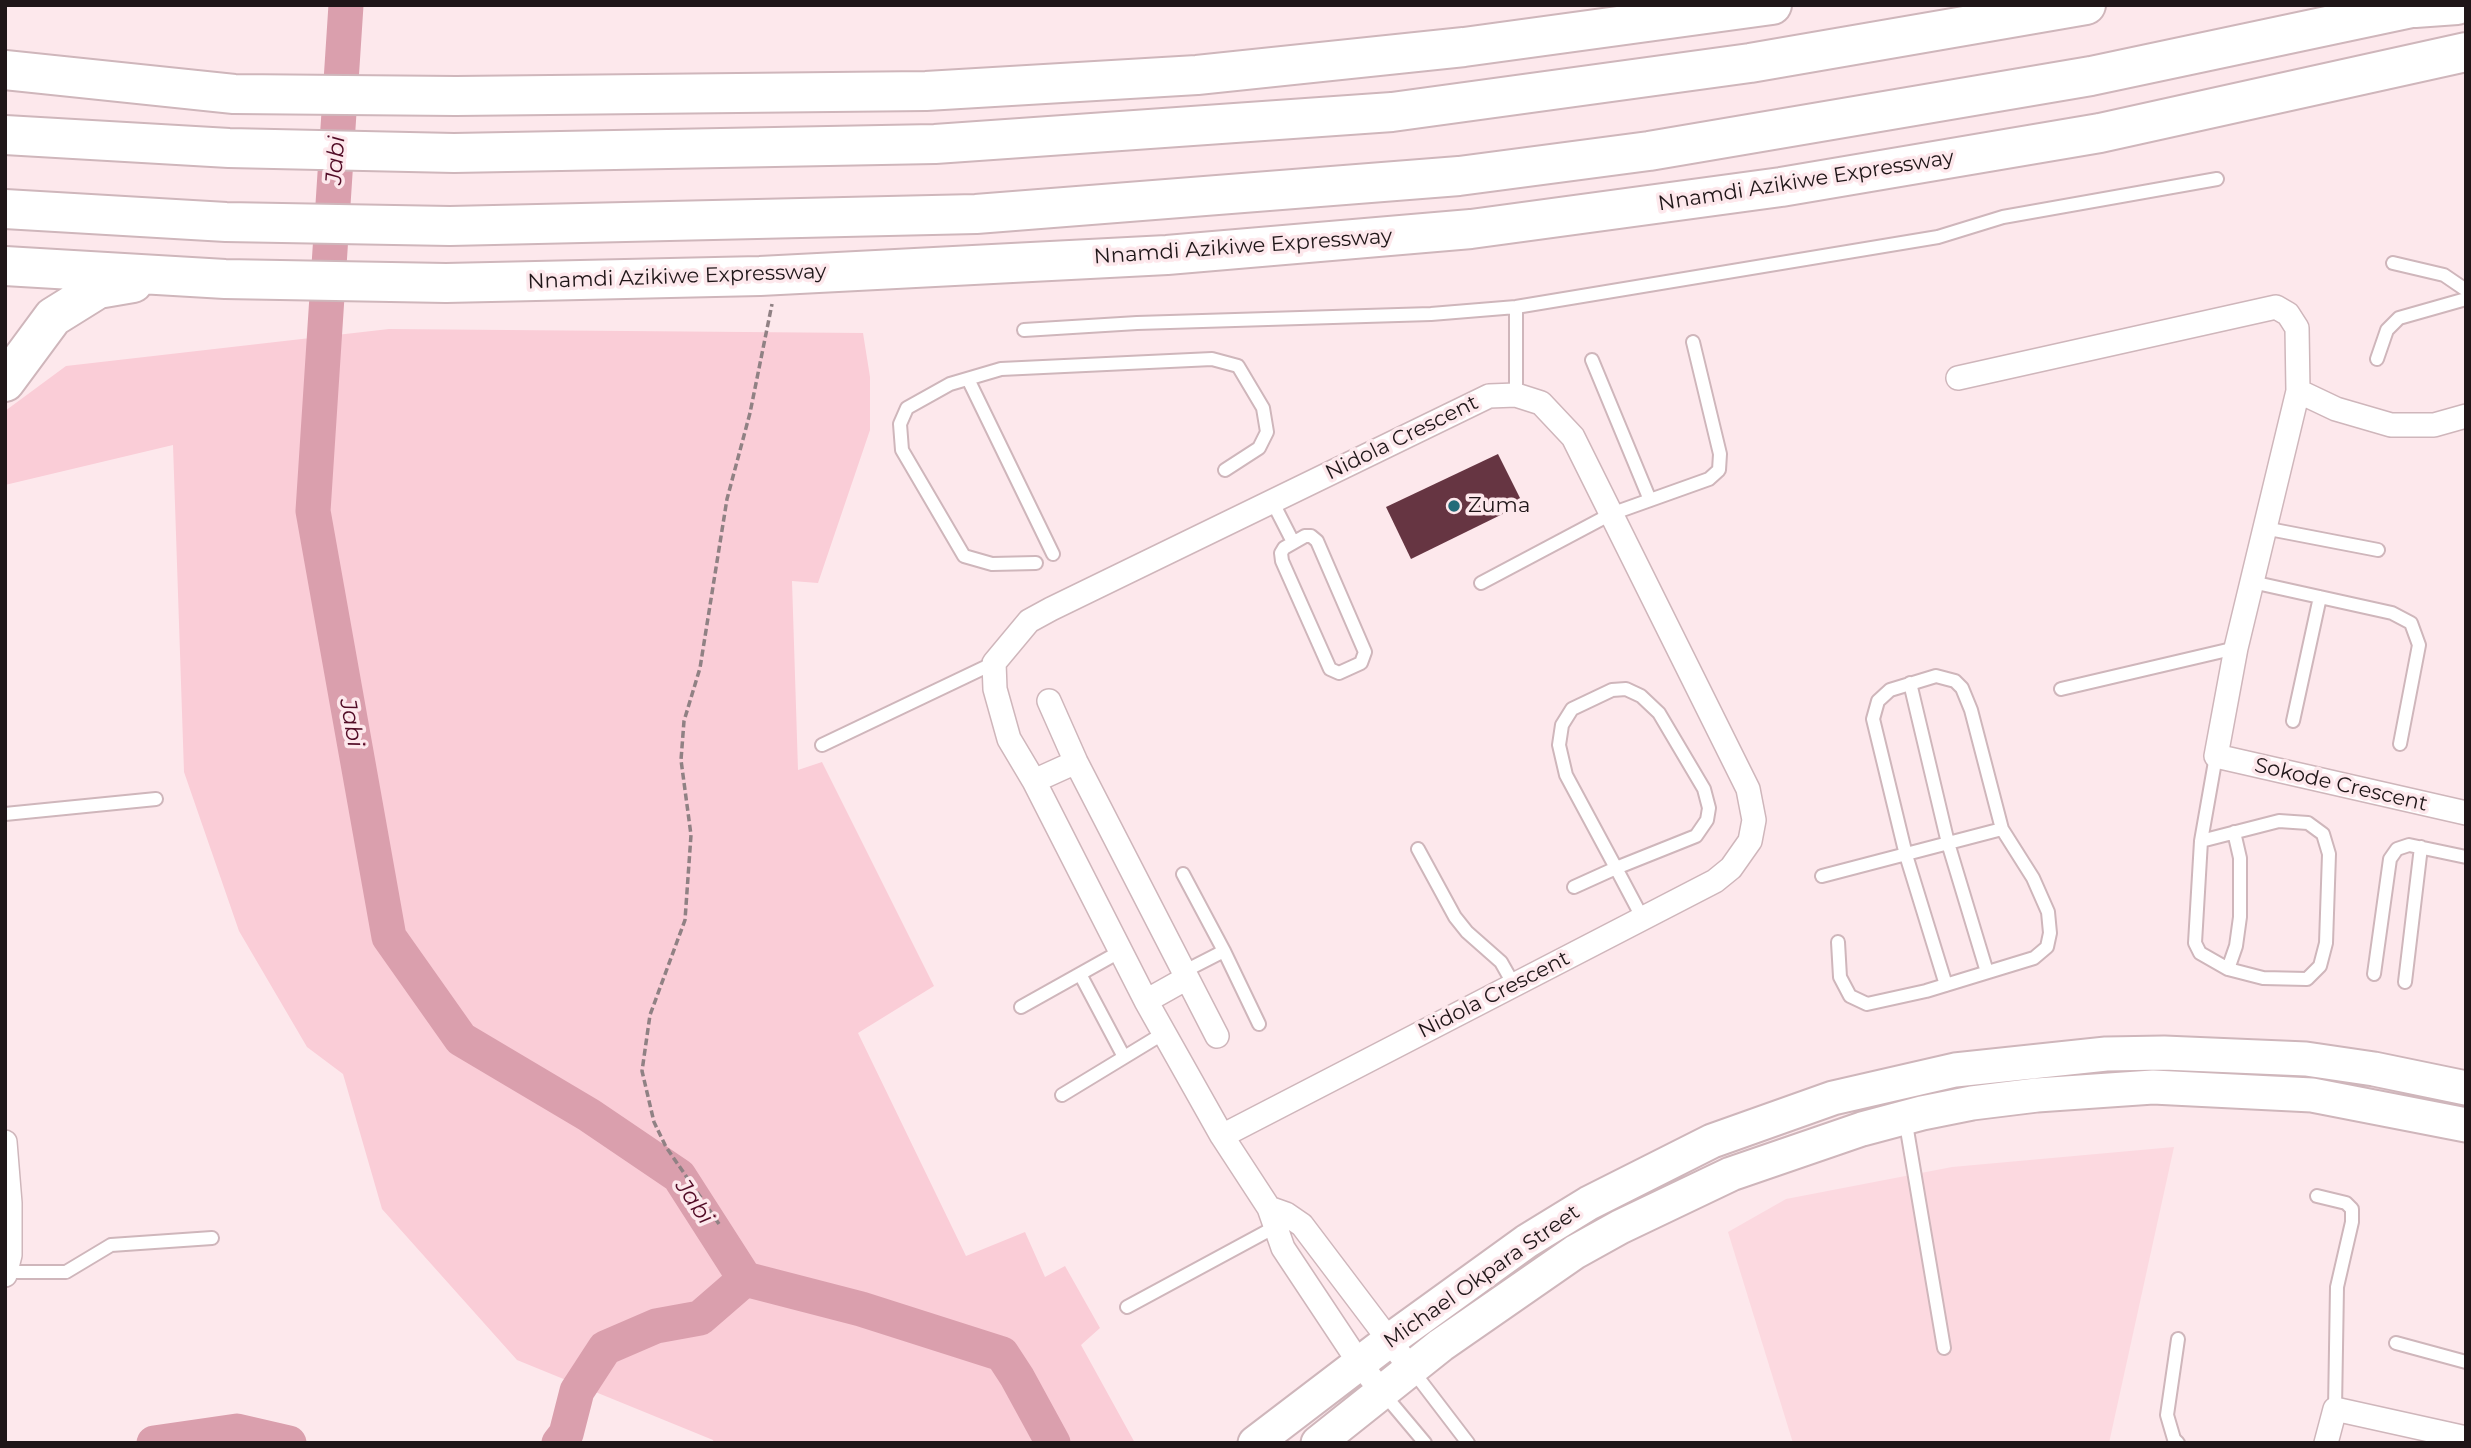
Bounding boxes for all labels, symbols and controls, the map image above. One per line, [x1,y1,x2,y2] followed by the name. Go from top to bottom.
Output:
[321,135,351,185] water label: Jabi
[1656,145,1956,217] street label: Nnamdi Azikiwe Expressway
[1093,224,1393,270] street label: Nnamdi Azikiwe Expressway
[527,259,827,295] street label: Nnamdi Azikiwe Expressway
[1322,390,1482,486] street label: Nidola Crescent
[1468,493,1530,519] place label: Zuma
[1446,498,1462,514] marker: Zuma
[333,697,369,749] water label: Jabi
[2252,753,2430,817] street label: Sokode Crescent
[1414,946,1574,1044] street label: Nidola Crescent
[669,1174,719,1230] water label: Jabi
[1379,1200,1585,1354] street label: Michael Okpara Street

